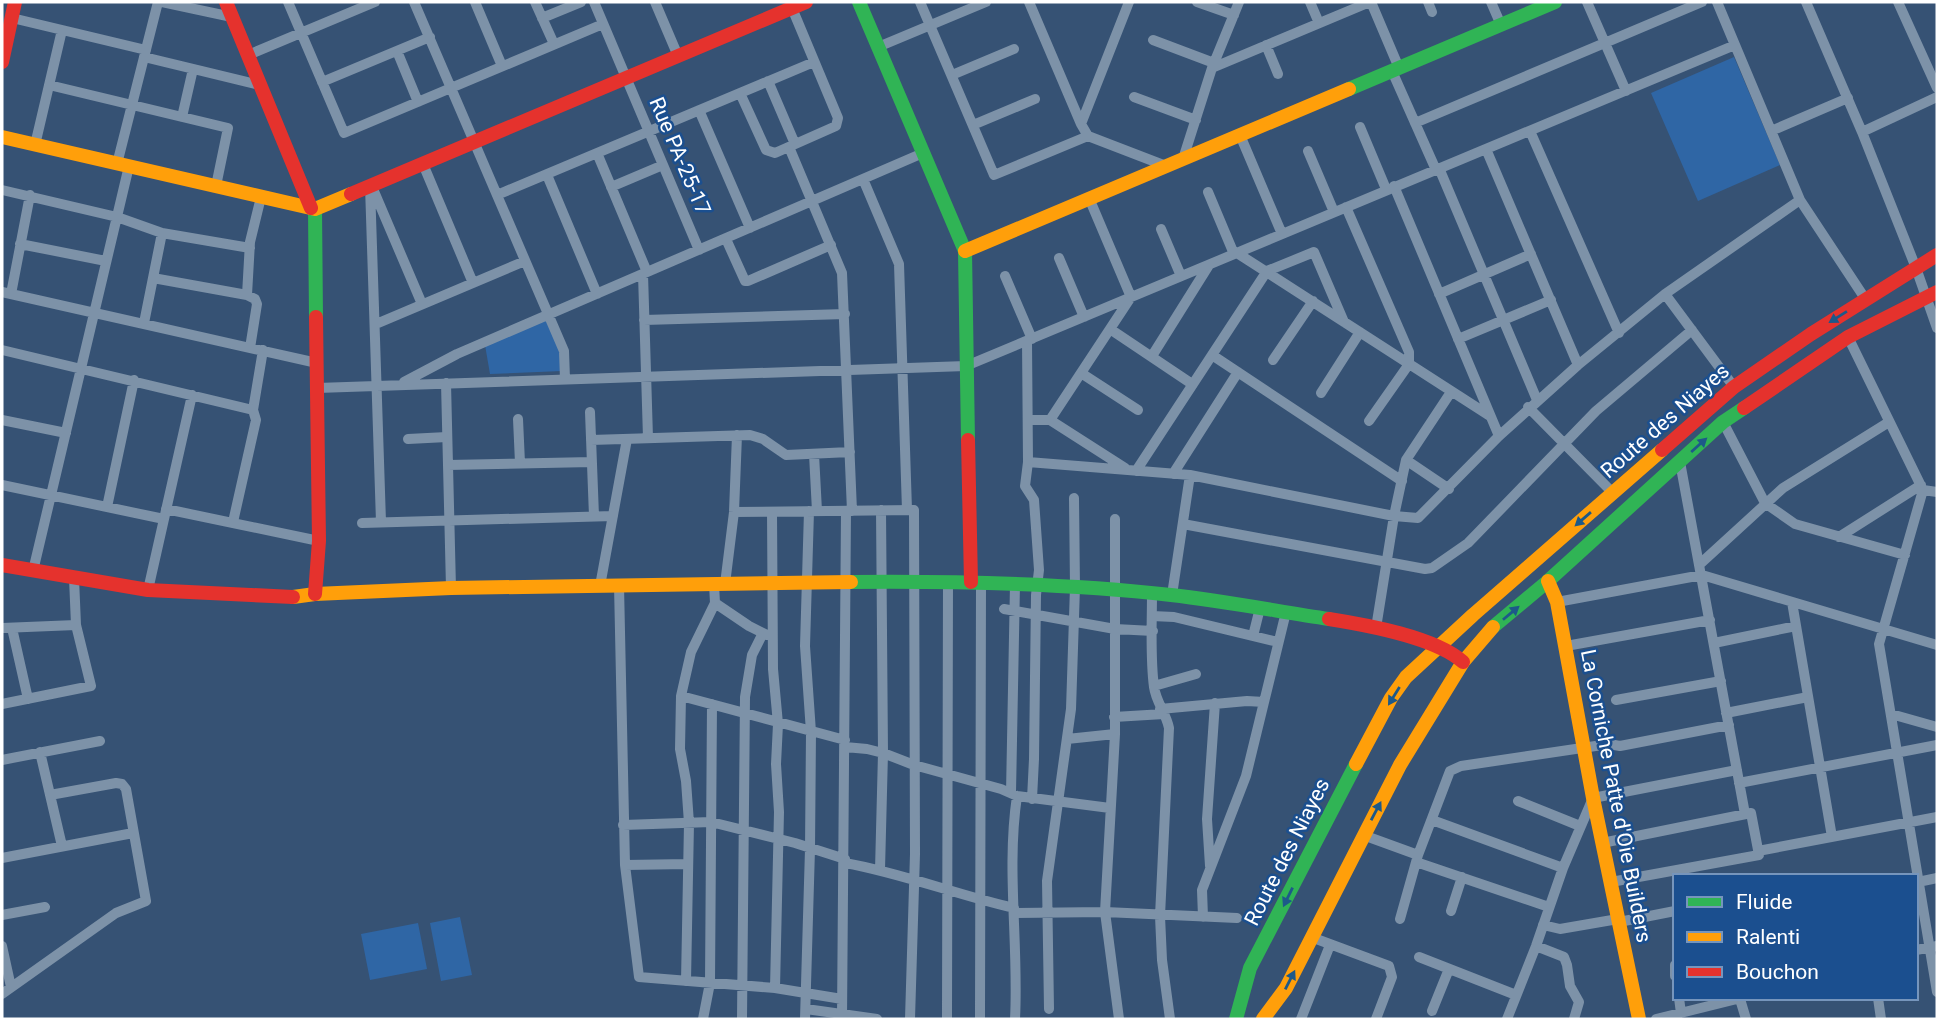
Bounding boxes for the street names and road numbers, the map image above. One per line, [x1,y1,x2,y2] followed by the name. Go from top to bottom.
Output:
[644,94,716,218] street label: Rue PA-25-17
[1596,359,1734,483] street label: Route des Niayes
[1576,647,1656,945] street label: La Corniche Patte d'Oie Builders
[1240,774,1334,930] street label: Route des Niayes

